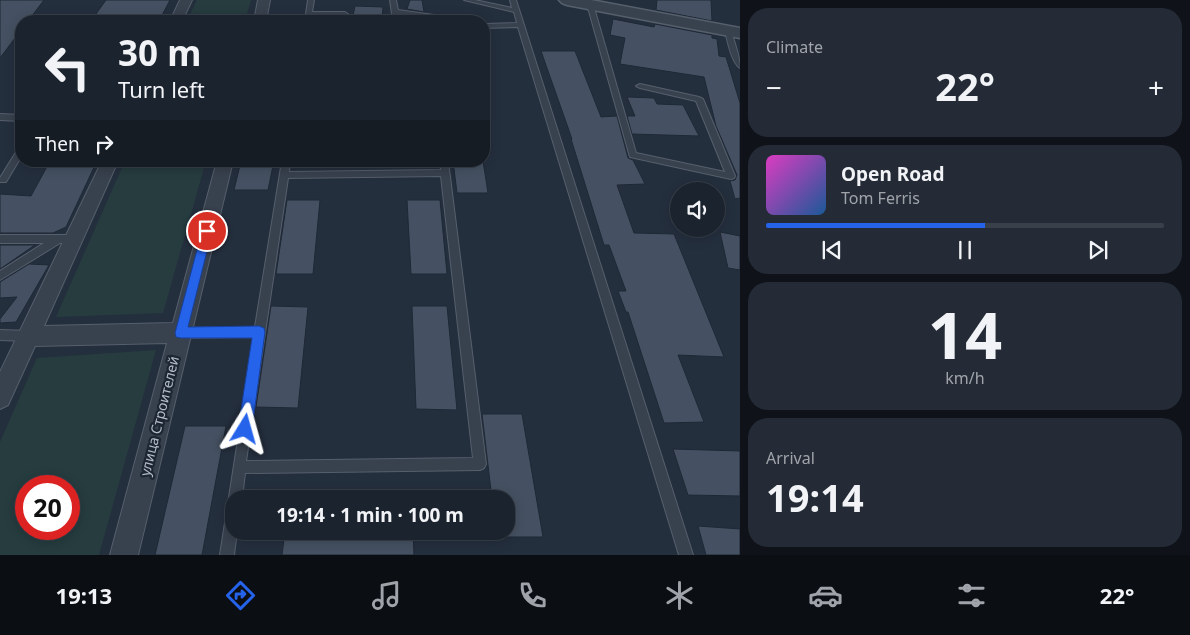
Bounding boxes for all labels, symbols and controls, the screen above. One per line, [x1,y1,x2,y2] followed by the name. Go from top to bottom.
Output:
[118,29,201,76] text: 30 m
[35,35,100,100] icon: left
[766,36,823,58] text: Climate
[935,60,995,112] text: 22°
[766,68,782,106] text: −
[1148,68,1164,106] text: +
[118,74,205,104] text: Turn left
[90,130,118,158] icon: right
[35,131,80,157] text: Then
[841,161,944,187] text: Open Road
[670,182,725,237] map controls
[670,182,725,237] button: sound
[841,187,920,209] text: Tom Ferris
[186,210,228,252] pin
[193,217,221,245] icon: arrive
[818,236,846,264] icon: previous
[951,236,979,264] icon: pause
[1084,236,1112,264] icon: next
[928,290,1002,378] text: 14
[135,354,183,478] street label: улица Строителей
[945,367,985,389] text: km/h
[218,402,270,454] position arrow
[766,447,815,469] text: Arrival
[766,471,864,523] text: 19:14
[15,475,80,540] speed limit sign: 20
[276,502,464,528] text: 19:14 · 1 min · 100 m
[223,578,258,613] icon: directions
[369,578,404,613] icon: music
[515,578,550,613] icon: phone
[662,578,697,613] icon: climate
[808,578,843,613] icon: car
[954,578,989,613] icon: filters
[56,580,112,610] text: 19:13
[1100,580,1134,610] text: 22°

